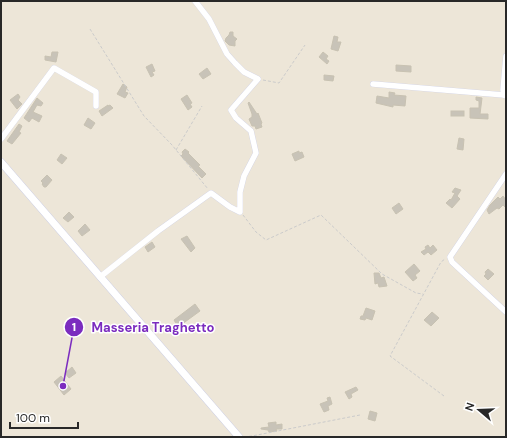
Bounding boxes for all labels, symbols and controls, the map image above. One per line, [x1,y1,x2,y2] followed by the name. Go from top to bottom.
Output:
[64,315,223,340] callout: Masseria Traghetto
[72,319,76,335] text: 1
[92,319,215,336] text: Masseria Traghetto
[459,390,499,430] north arrow
[462,401,477,413] text: N
[10,404,78,430] scale bar
[16,410,50,426] text: 100 m

